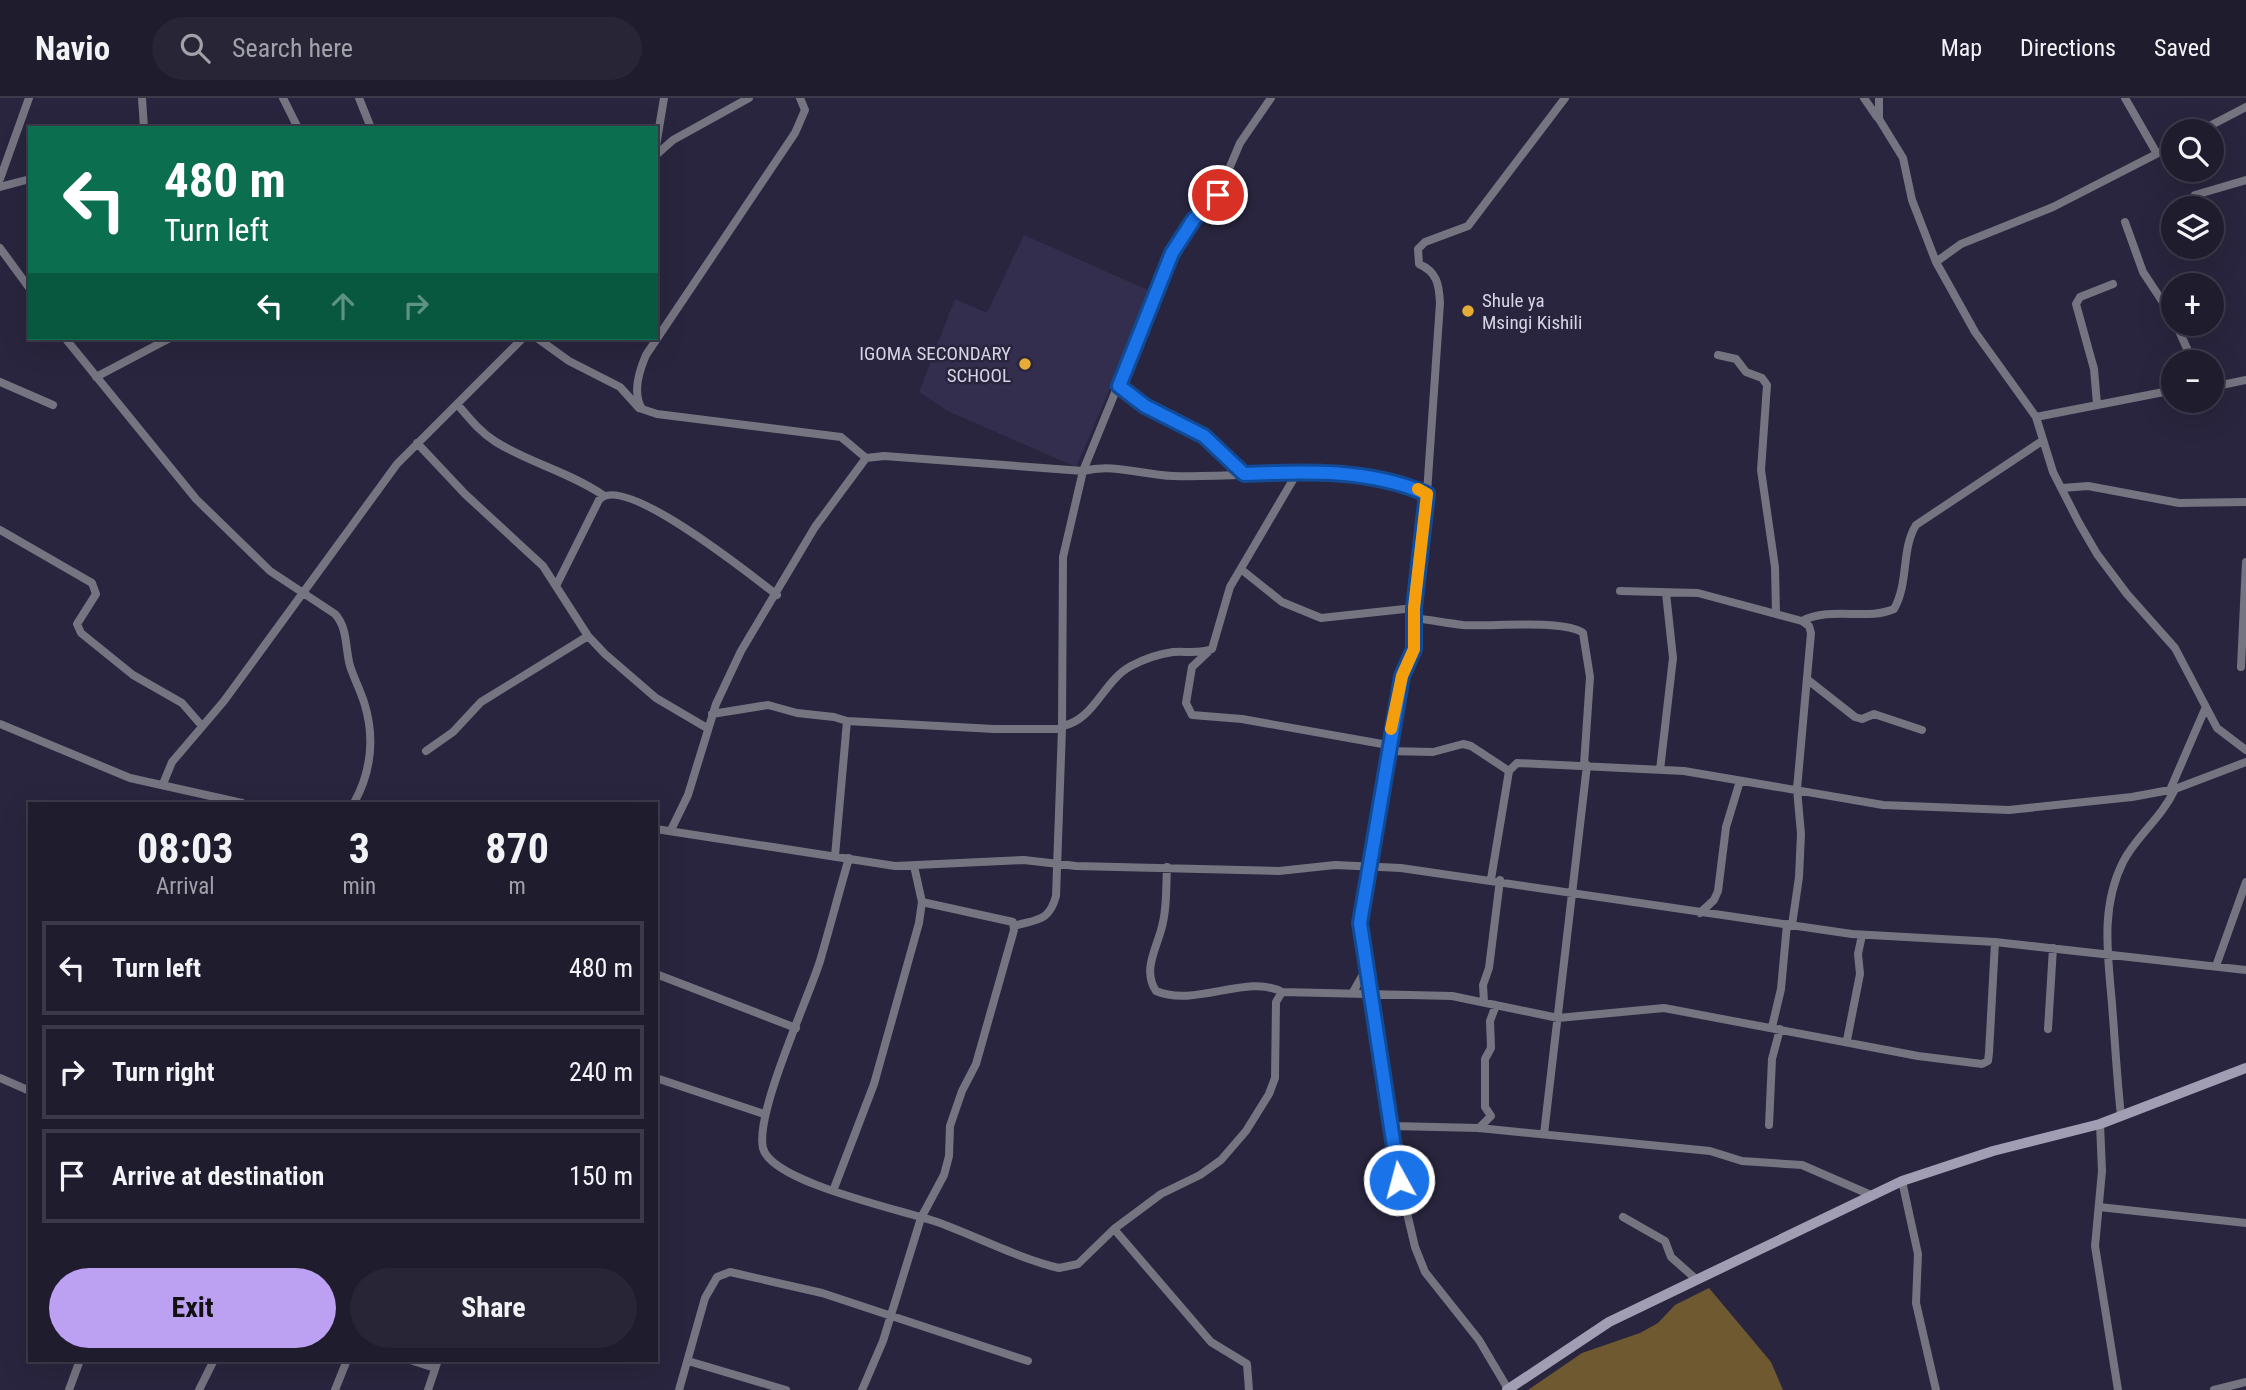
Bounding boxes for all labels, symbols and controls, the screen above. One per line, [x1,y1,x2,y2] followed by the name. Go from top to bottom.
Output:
[152,17,642,80] search box
[35,29,110,68] text: Navio
[176,29,214,67] icon: search
[232,33,353,63] text: Search here
[1941,34,1982,62] text: Map
[2020,34,2116,62] text: Directions
[2154,34,2211,62] text: Saved
[2161,119,2224,413] map controls
[2161,119,2224,182] button: search
[164,152,286,209] text: 480 m
[49,154,140,245] icon: left
[1188,165,1248,225] pin
[1199,176,1237,214] icon: arrive
[2161,196,2224,259] button: layers
[164,211,269,249] text: Turn left
[2161,273,2224,336] button: +
[251,287,289,325] icon: left
[324,287,362,325] icon: ahead
[397,287,435,325] icon: right
[1482,289,1582,334] place label: Shule ya Msingi Kishili
[1460,303,1476,319] marker: Shule ya Msingi Kishili
[859,342,1011,387] place label: IGOMA SECONDARY SCHOOL
[2161,350,2224,413] button: −
[1017,356,1033,372] marker: IGOMA SECONDARY SCHOOL
[137,824,233,873] text: 08:03
[349,824,370,873] text: 3
[485,824,549,873] text: 870
[156,873,214,900] text: Arrival
[342,873,376,900] text: min
[508,873,526,900] text: m
[53,949,91,987] icon: left
[112,953,201,983] text: Turn left
[569,953,633,983] text: 480 m
[53,1053,91,1091] icon: right
[112,1057,214,1087] text: Turn right
[569,1057,633,1087] text: 240 m
[1362,1143,1436,1217] position arrow
[53,1157,91,1195] icon: arrive
[112,1161,324,1191] text: Arrive at destination
[569,1161,633,1191] text: 150 m
[49,1268,336,1348] button: Exit
[350,1268,637,1348] button: Share

